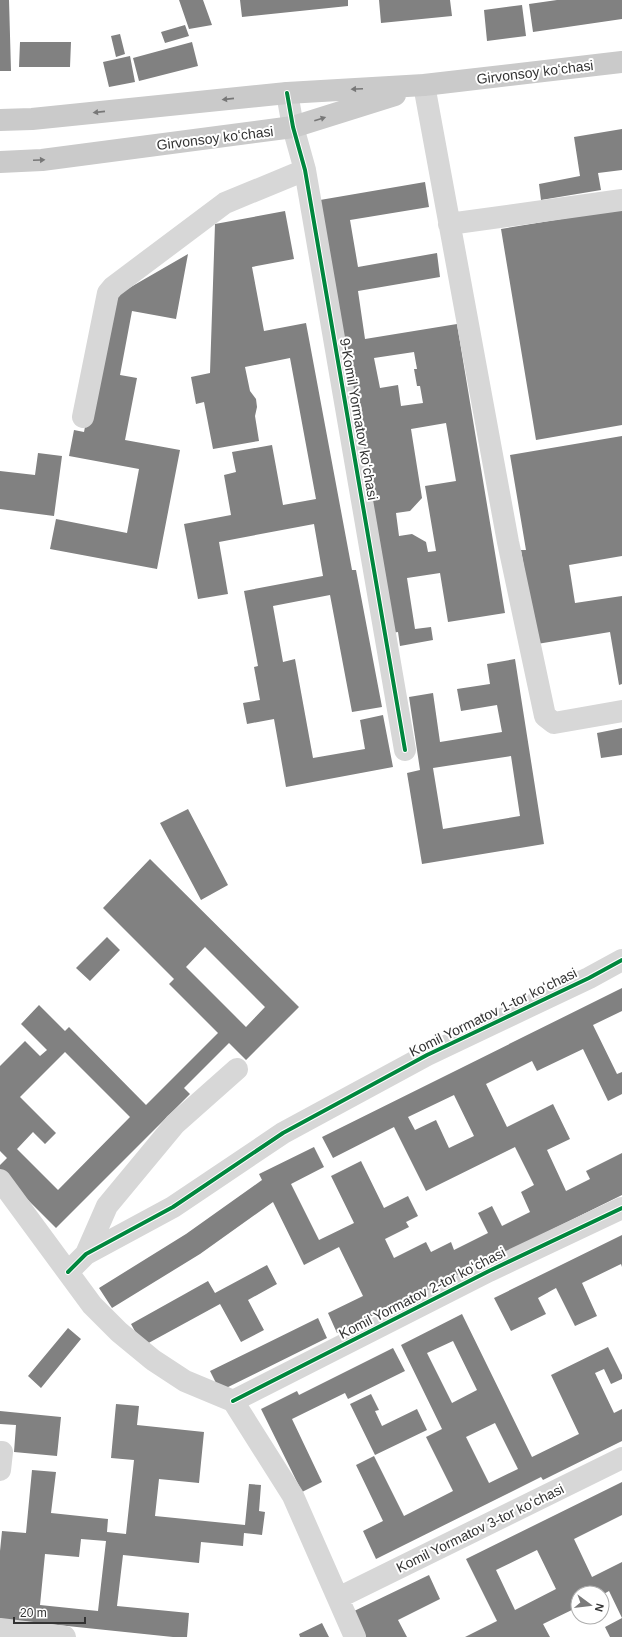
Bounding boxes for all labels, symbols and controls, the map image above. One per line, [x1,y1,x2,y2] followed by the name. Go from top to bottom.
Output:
[476,57,594,87] street label: Girvonsoy koʻchasi
[351,86,364,92] one-way arrow
[222,96,234,102] one-way arrow
[93,109,105,116] one-way arrow
[314,116,326,122] one-way arrow
[156,123,274,153] street label: Girvonsoy koʻchasi
[33,157,45,164] one-way arrow
[337,337,381,501] street label: 9-Komil Yormatov koʻchasi
[407,964,579,1060] street label: Komil Yormatov 1-tor koʻchasi
[336,1244,508,1342] street label: Komil Yormatov 2-tor koʻchasi
[394,1480,566,1576] street label: Komil Yormatov 3-tor koʻchasi
[570,1585,610,1625] north arrow
[14,1599,85,1625] scale bar
[593,1602,606,1613] text: N
[20,1606,47,1620] text: 20 m

